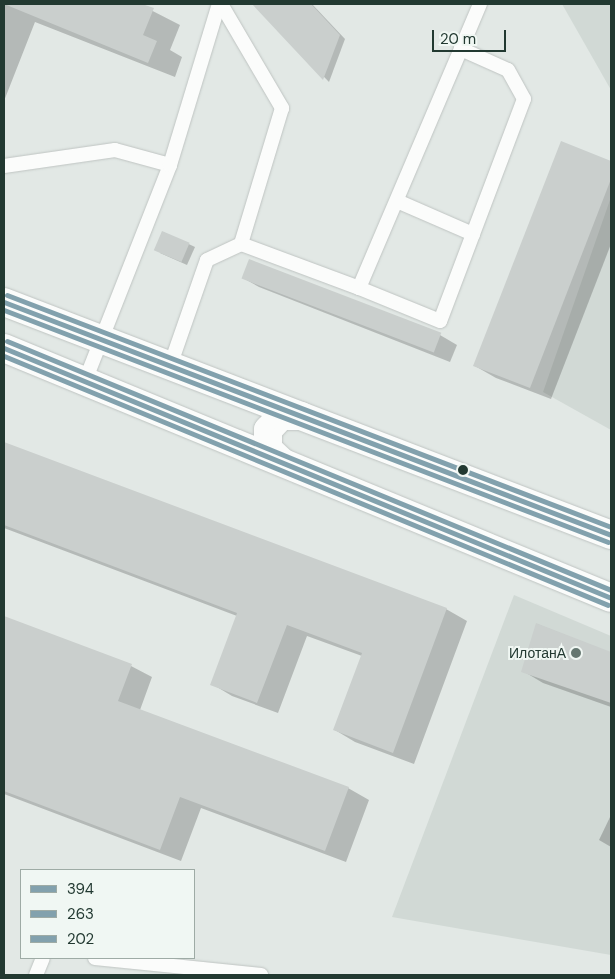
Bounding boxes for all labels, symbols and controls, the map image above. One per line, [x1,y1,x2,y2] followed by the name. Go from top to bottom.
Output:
[435,20,509,52] scale bar
[440,29,476,49] text: 20 m
[458,465,468,475] unlabelled marker
[509,645,566,661] place label: ИлотанА
[570,647,582,659] marker: ИлотанА
[20,869,195,959] legend
[67,879,94,899] text: 394
[67,904,94,924] text: 263
[67,929,94,949] text: 202

